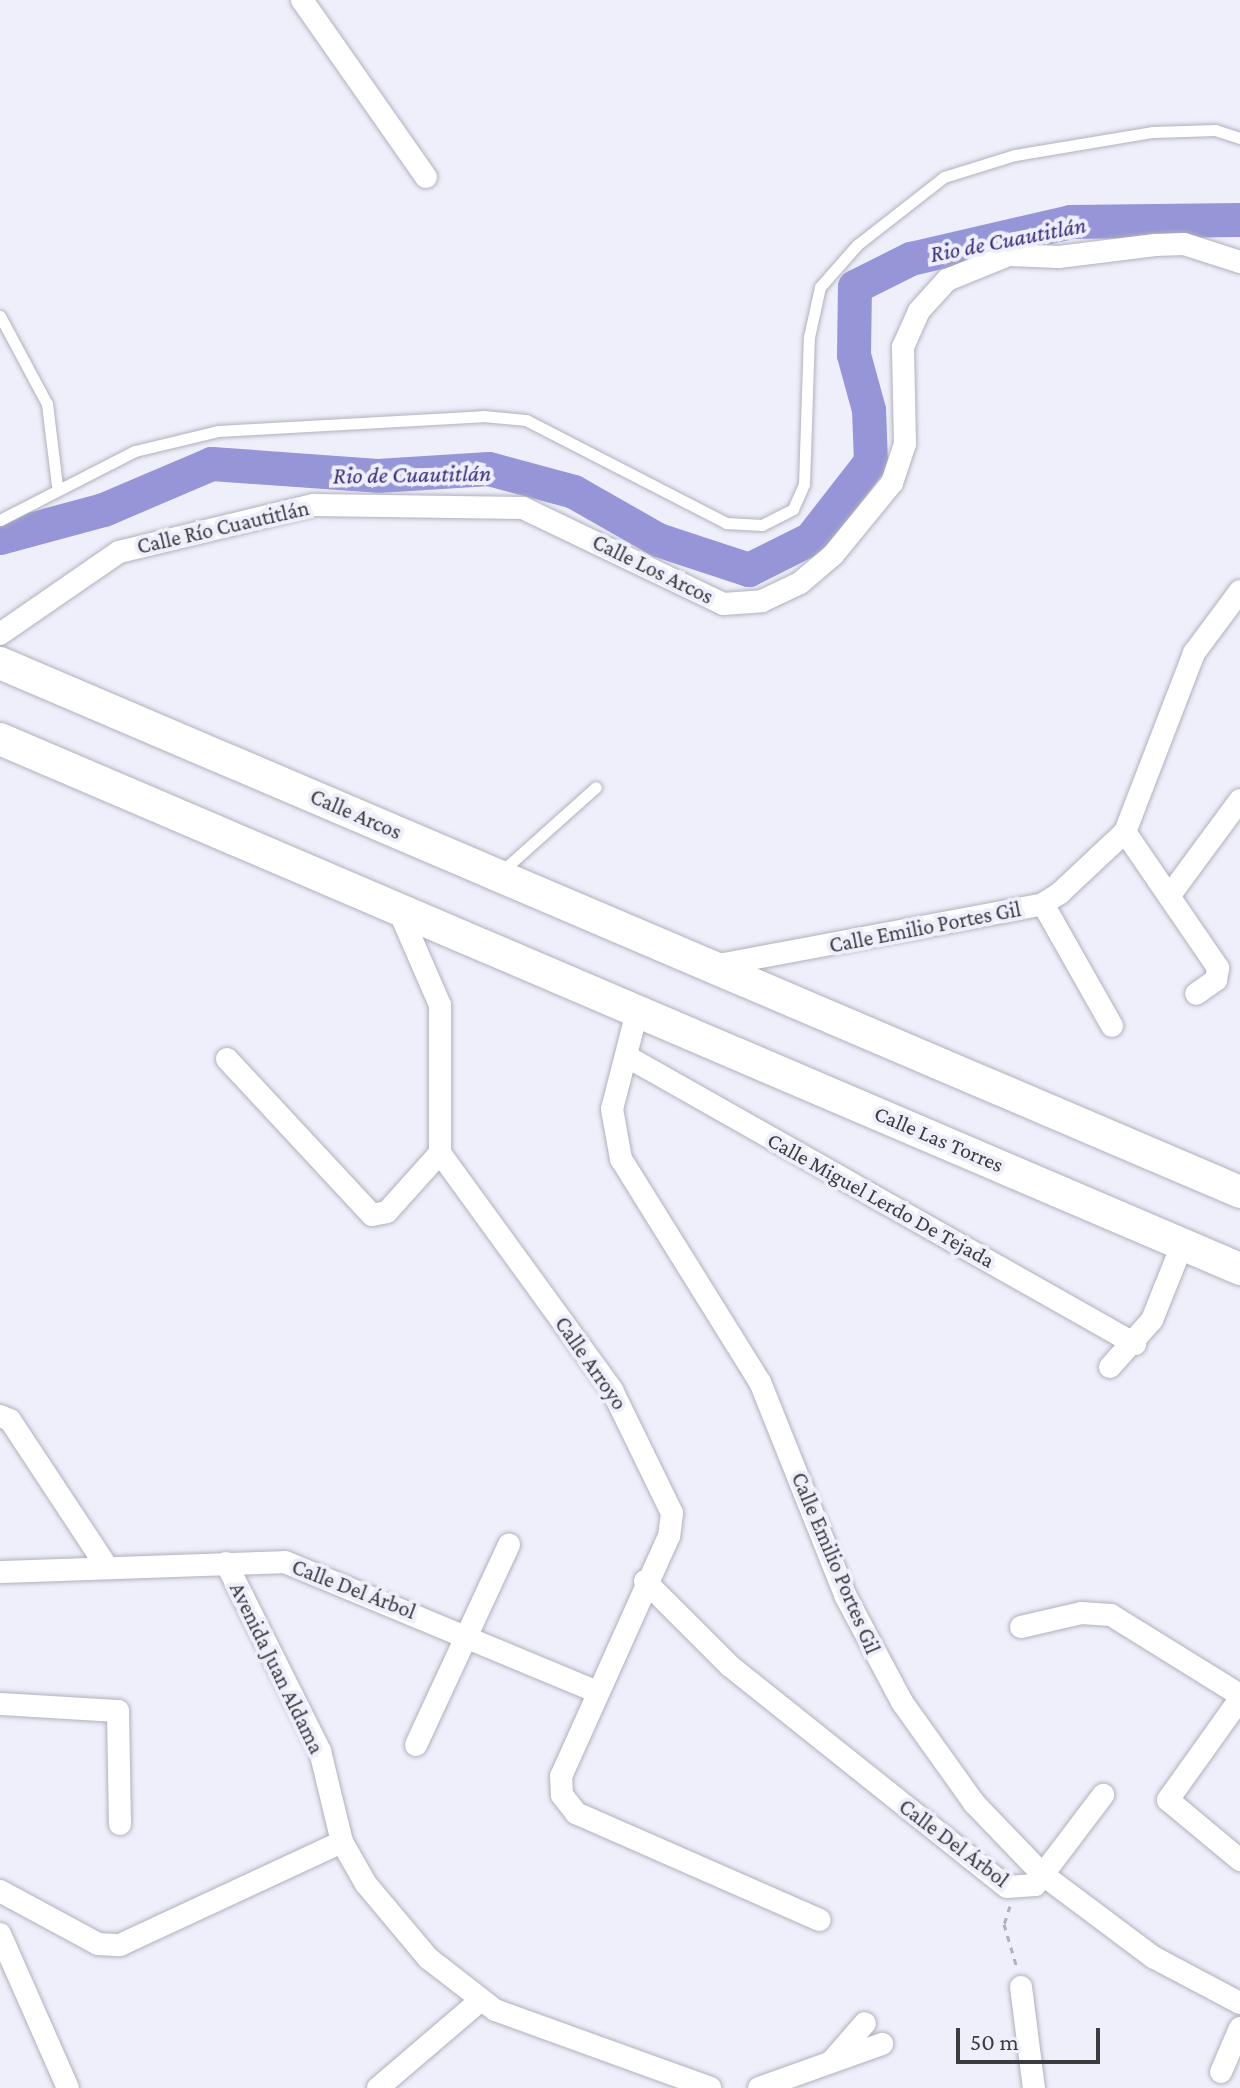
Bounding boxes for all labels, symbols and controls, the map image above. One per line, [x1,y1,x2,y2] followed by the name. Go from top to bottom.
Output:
[927,210,1089,268] water label: Rio de Cuautitlán
[333,458,491,490] water label: Rio de Cuautitlán
[134,494,312,560] street label: Calle Río Cuautitlán
[588,528,718,610] street label: Calle Los Arcos
[306,783,406,845] street label: Calle Arcos
[827,895,1023,959] street label: Calle Emilio Portes Gil
[870,1100,1008,1178] street label: Calle Las Torres
[763,1127,999,1273] street label: Calle Miguel Lerdo De Tejada
[549,1311,633,1415] street label: Calle Arroyo
[786,1468,886,1658] street label: Calle Emilio Portes Gil
[288,1553,420,1625] street label: Calle Del Árbol
[224,1578,330,1758] street label: Avenida Juan Aldama
[894,1793,1014,1893] street label: Calle Del Árbol
[960,2012,1104,2062] scale bar
[970,2028,1019,2055] text: 50 m

